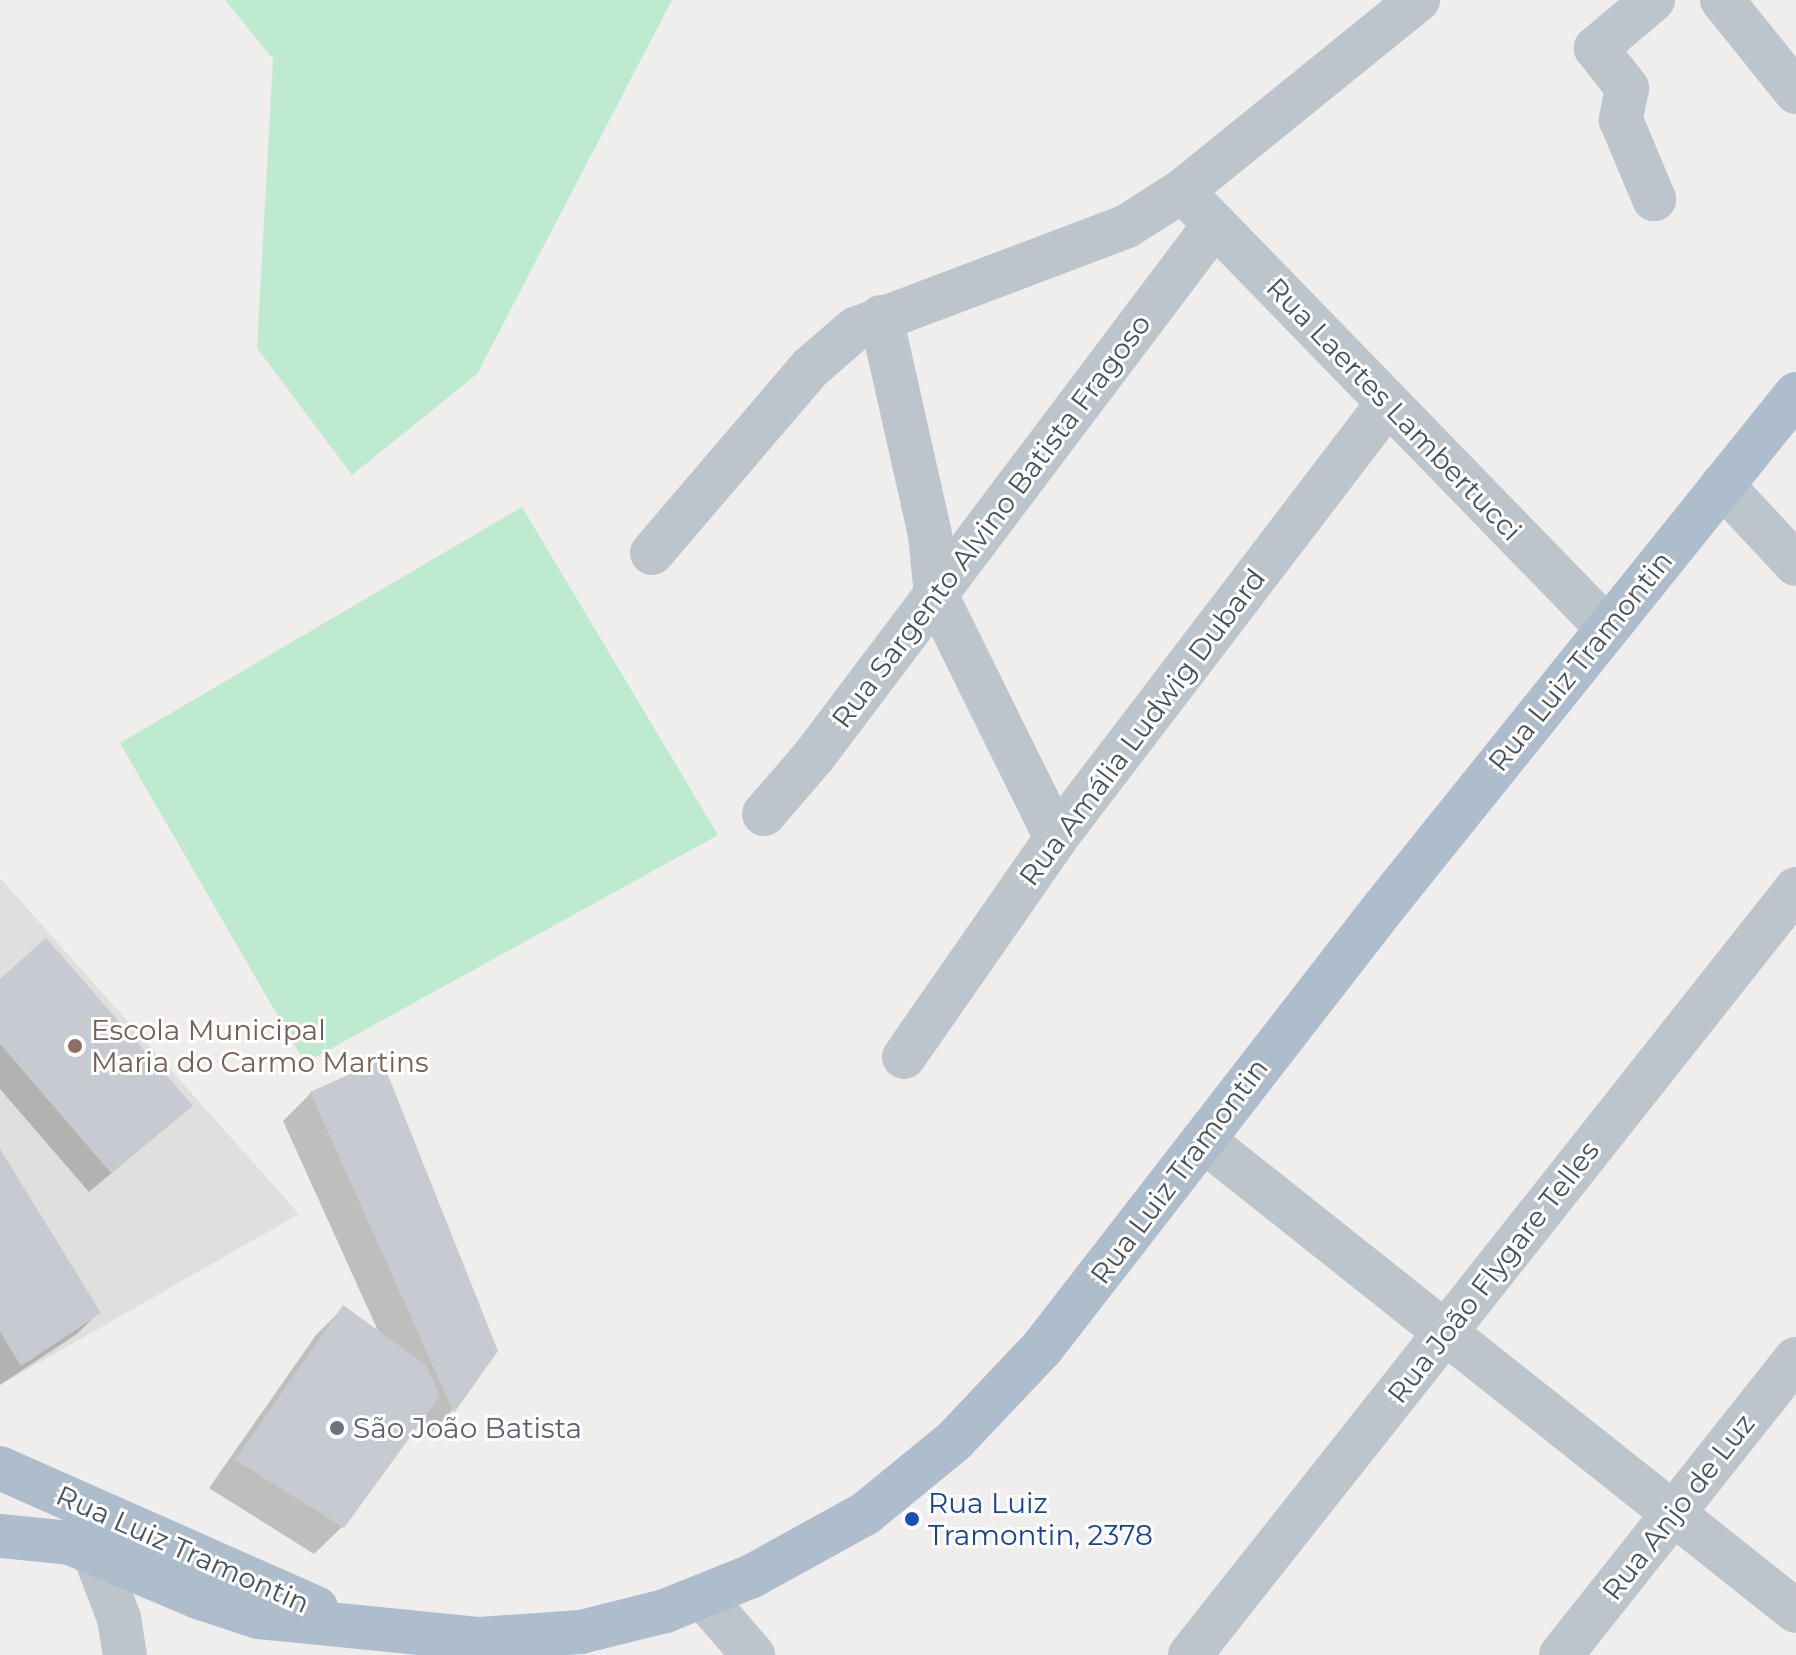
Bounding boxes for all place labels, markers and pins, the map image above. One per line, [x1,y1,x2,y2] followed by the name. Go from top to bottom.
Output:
[91,1013,429,1079] place label: Escola Municipal Maria do Carmo Martins
[66,1037,84,1055] marker: Escola Municipal Maria do Carmo Martins
[353,1411,582,1445] place label: São João Batista
[328,1419,346,1437] marker: São João Batista
[928,1486,1153,1552] place label: Rua Luiz Tramontin, 2378
[903,1510,921,1528] marker: Rua Luiz Tramontin, 2378

